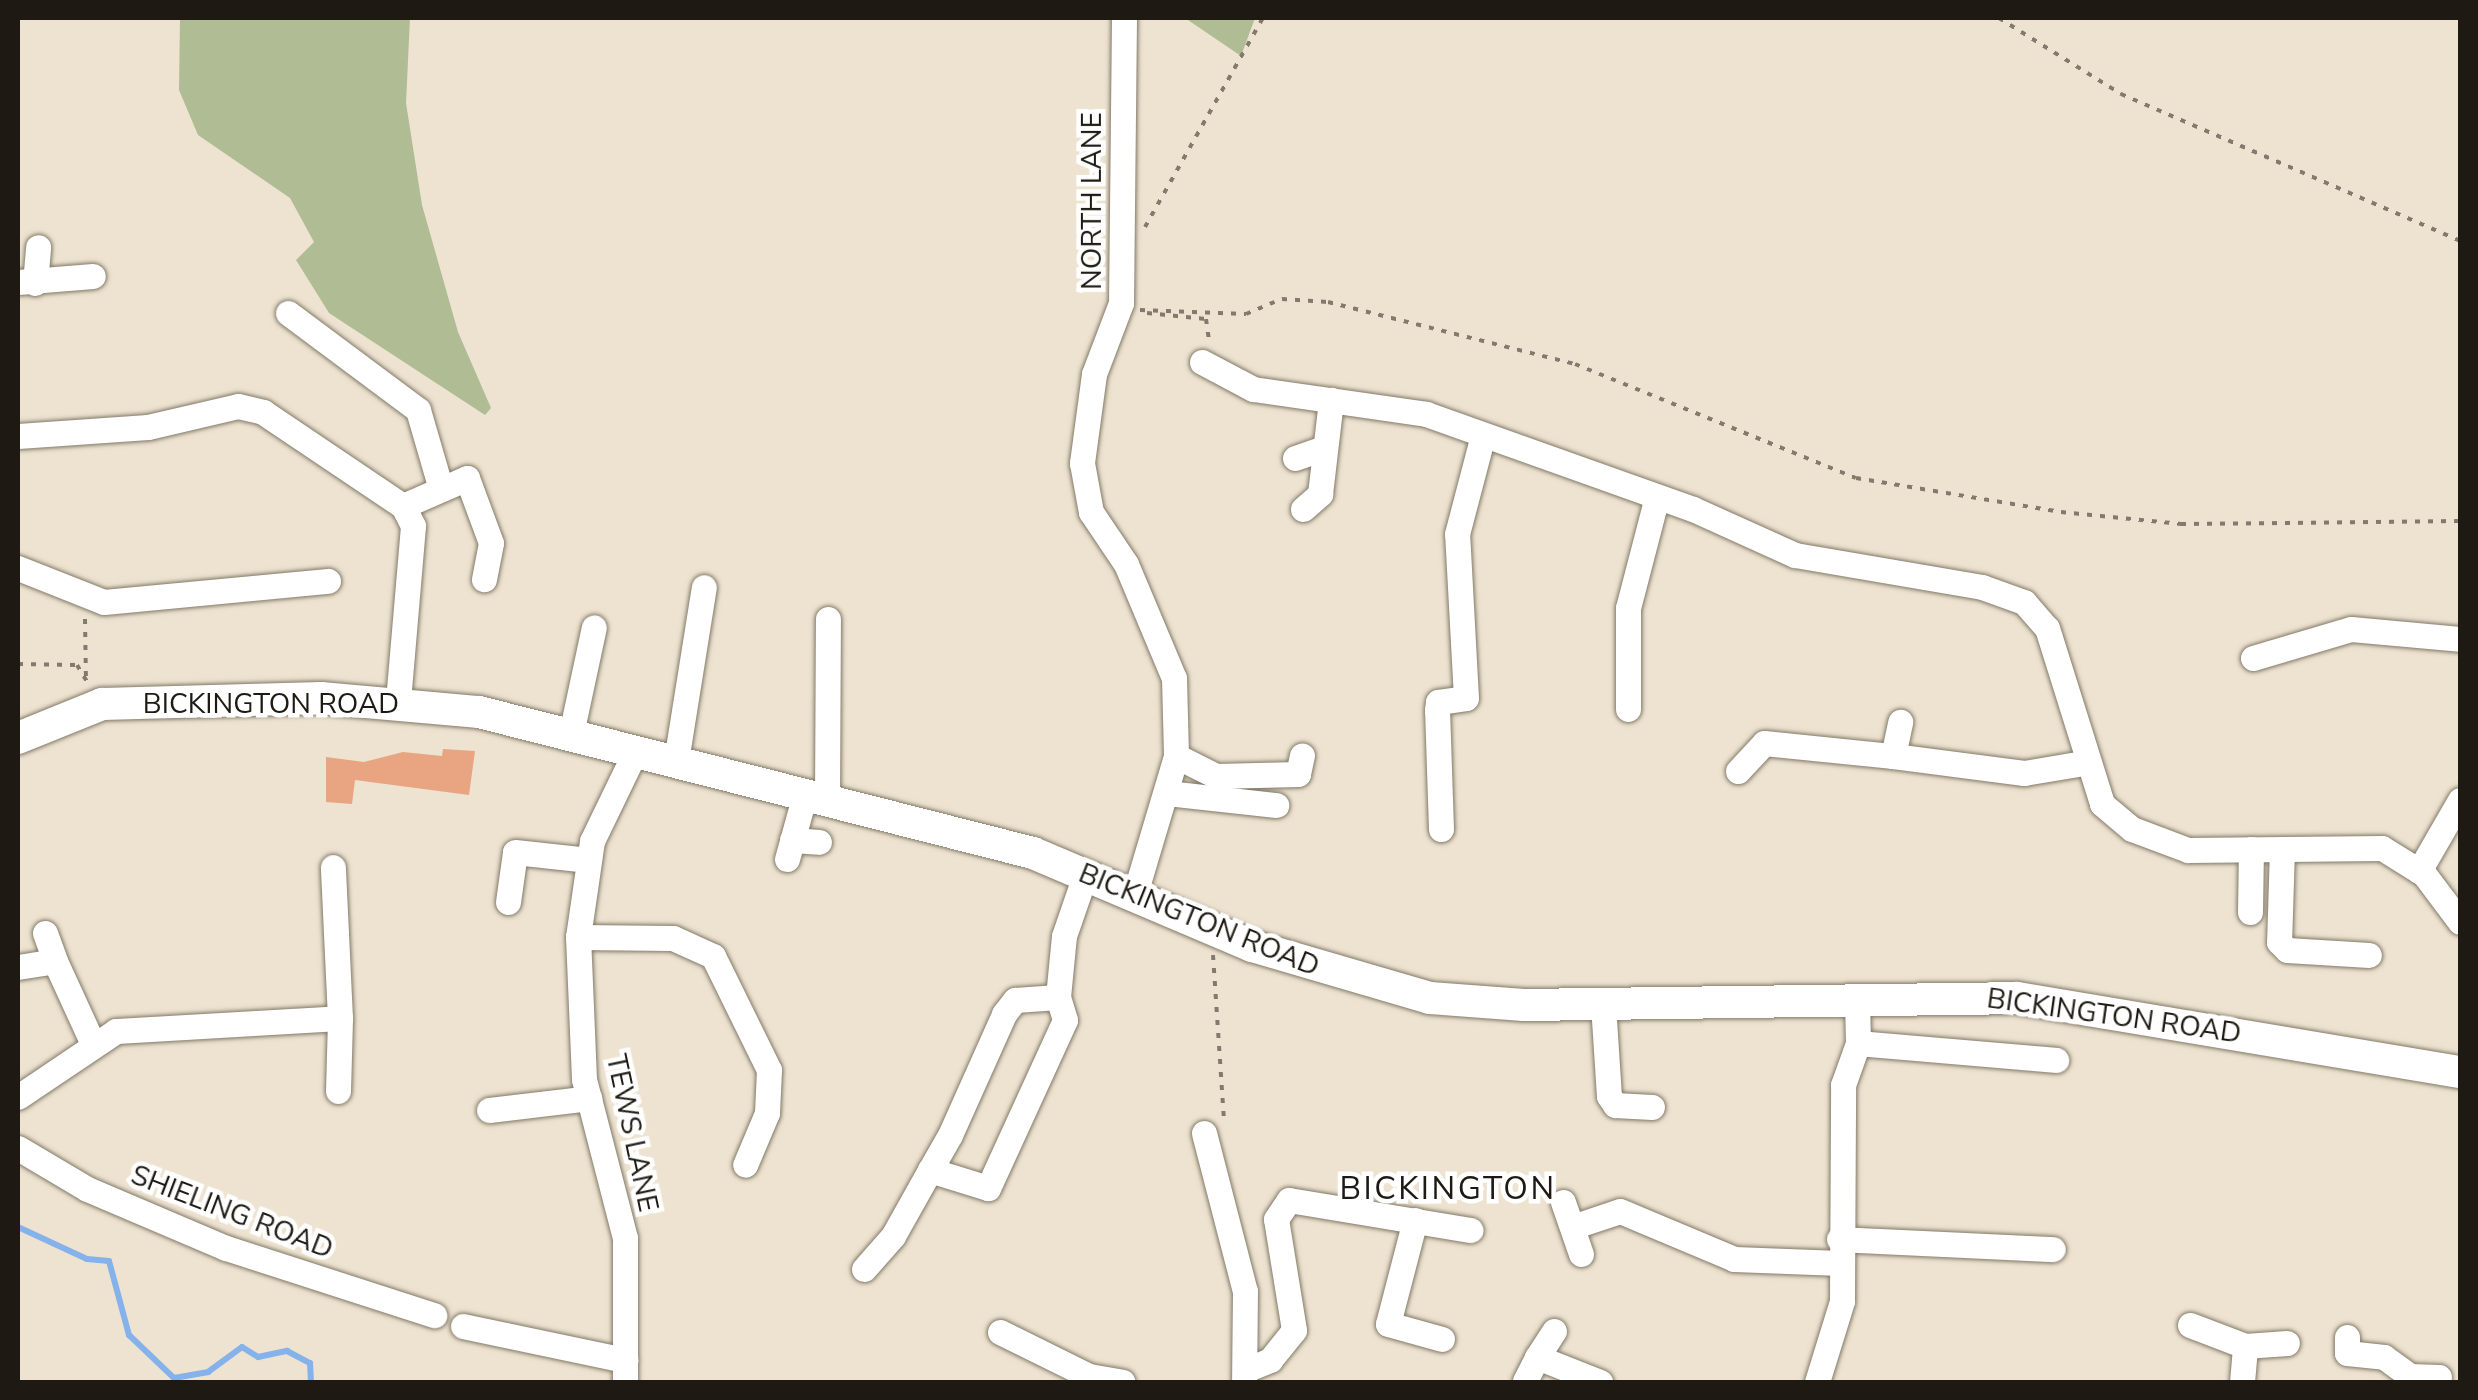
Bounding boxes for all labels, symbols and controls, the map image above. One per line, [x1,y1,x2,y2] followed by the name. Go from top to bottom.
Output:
[1075,112,1109,290] street label: NORTH LANE
[143,687,399,721] street label: BICKINGTON ROAD
[1074,856,1324,984] street label: BICKINGTON ROAD
[1985,982,2243,1050] street label: BICKINGTON ROAD
[599,1051,665,1215] street label: TEWS LANE
[126,1158,338,1266] street label: SHIELING ROAD
[1339,1170,1557,1208] district label: BICKINGTON

